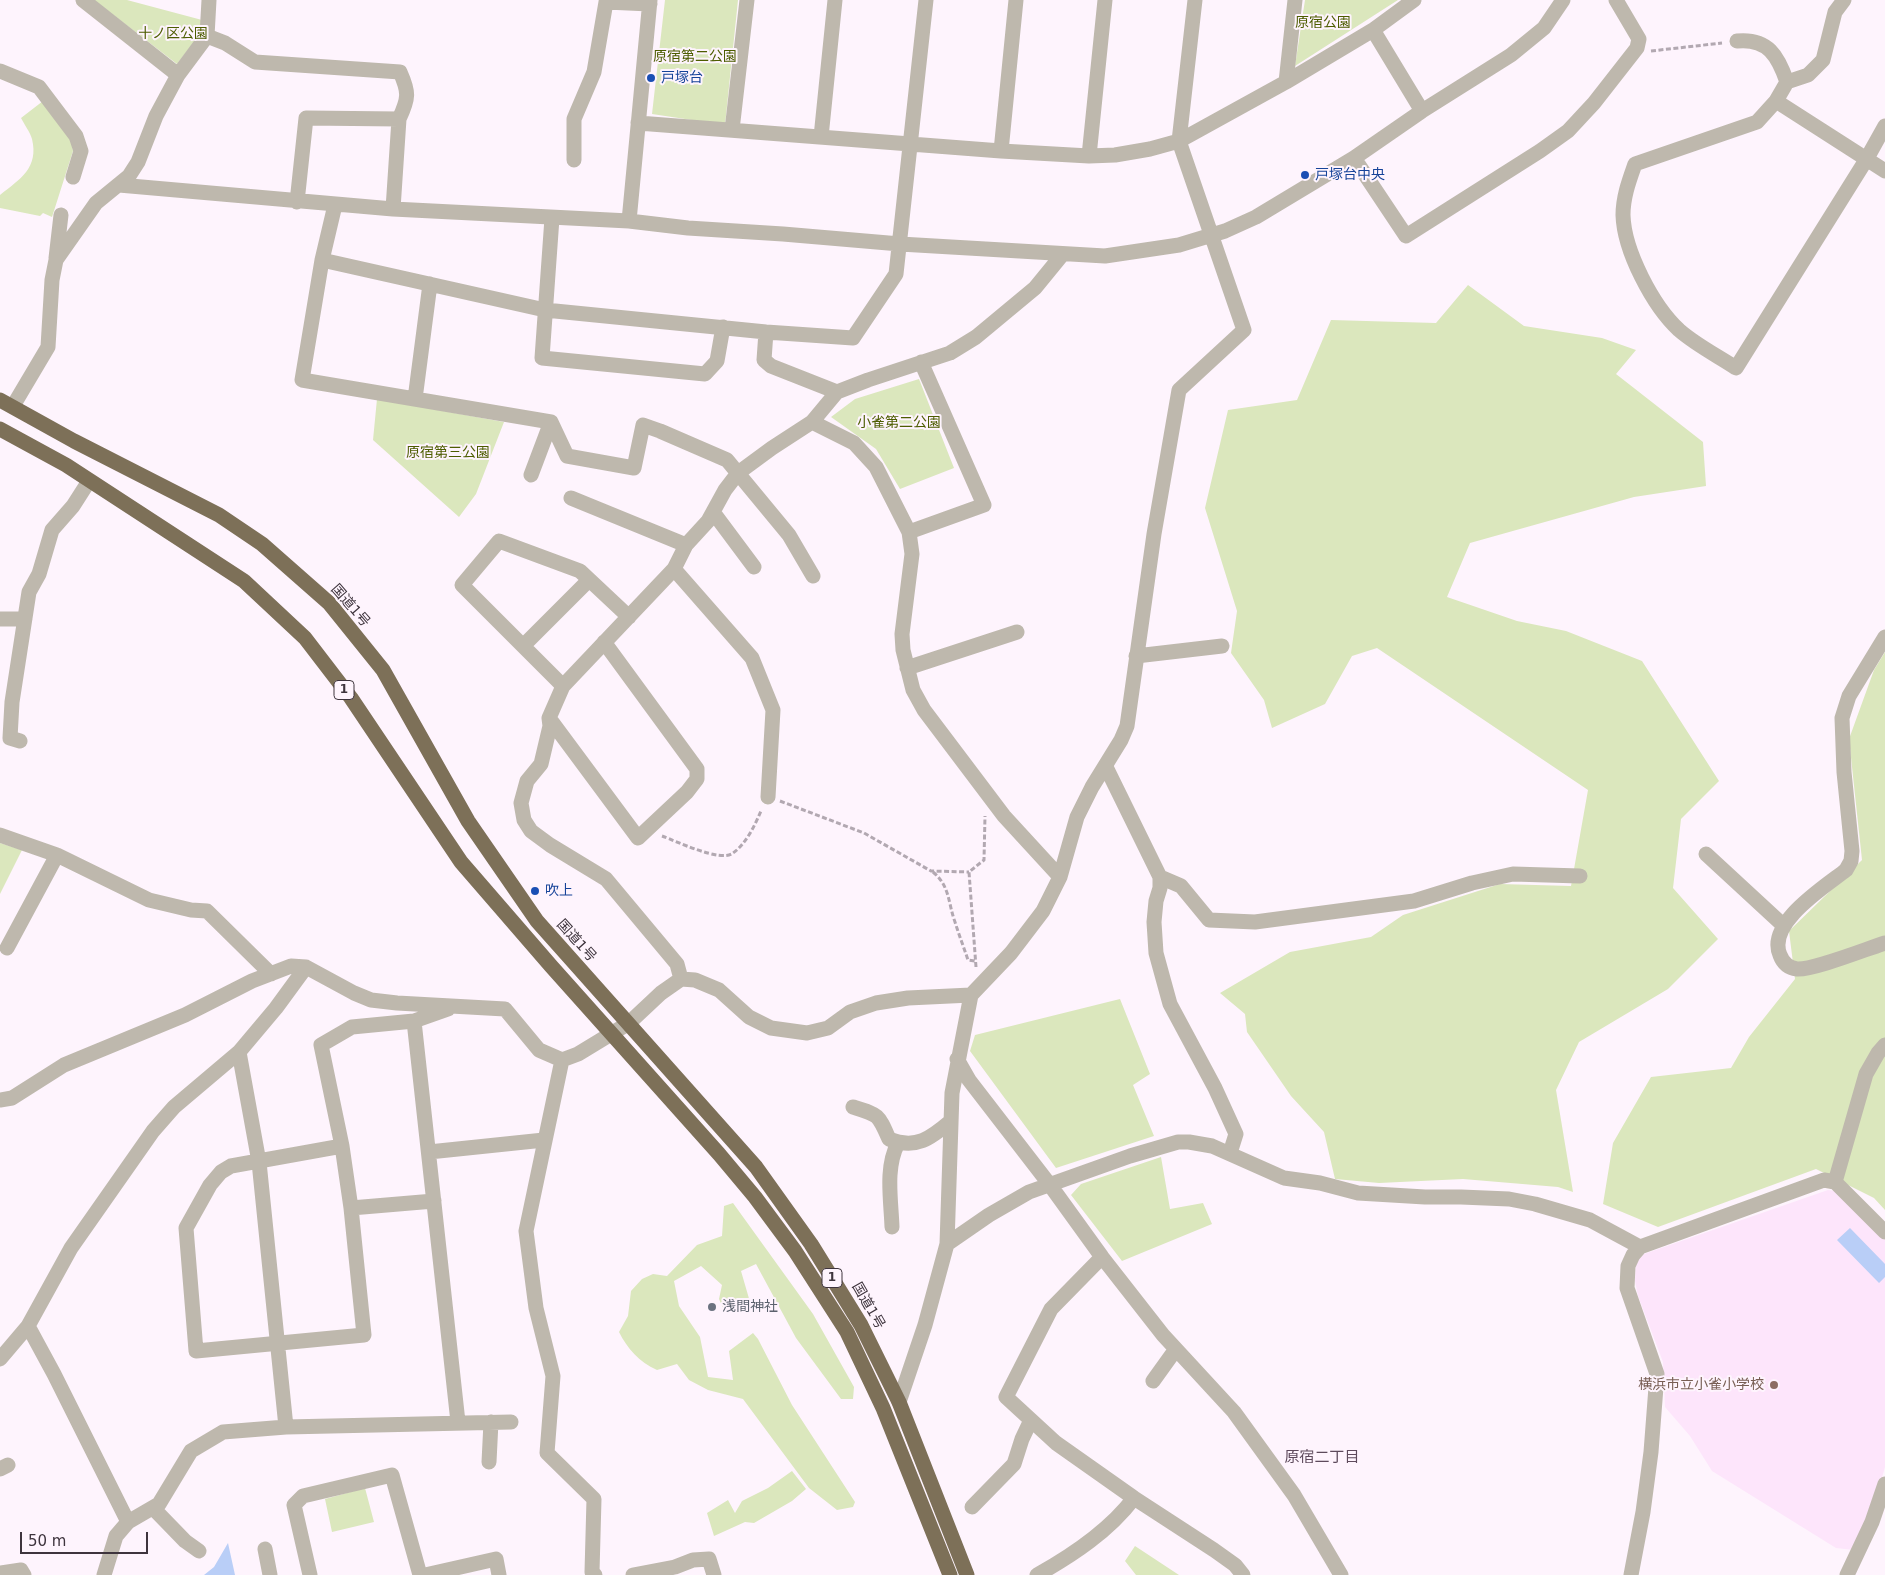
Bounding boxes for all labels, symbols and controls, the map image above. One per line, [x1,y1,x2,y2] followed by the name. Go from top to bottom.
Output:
[1295,15,1351,31] park label: 原宿公園
[138,26,208,42] park label: 十ノ区公園
[653,49,737,65] park label: 原宿第二公園
[661,70,703,86] place label: 戸塚台
[645,72,657,84] marker: 戸塚台
[1315,167,1385,183] place label: 戸塚台中央
[1299,169,1311,181] marker: 戸塚台中央
[857,415,941,431] park label: 小雀第二公園
[406,445,490,461] park label: 原宿第三公園
[327,581,373,631] street label: 国道1号
[334,680,354,700] road number: 1
[545,883,573,899] place label: 吹上
[529,885,541,897] marker: 吹上
[553,916,599,966] street label: 国道1号
[822,1268,842,1288] road number: 1
[848,1280,888,1332] street label: 国道1号
[722,1299,778,1315] place label: 浅間神社
[706,1301,718,1313] marker: 浅間神社
[1638,1377,1764,1393] place label: 横浜市立小雀小学校
[1768,1379,1780,1391] marker: 横浜市立小雀小学校
[1285,1449,1359,1467] district label: 原宿二丁目
[22,1522,150,1554] scale bar
[28,1532,66,1550] text: 50 m

